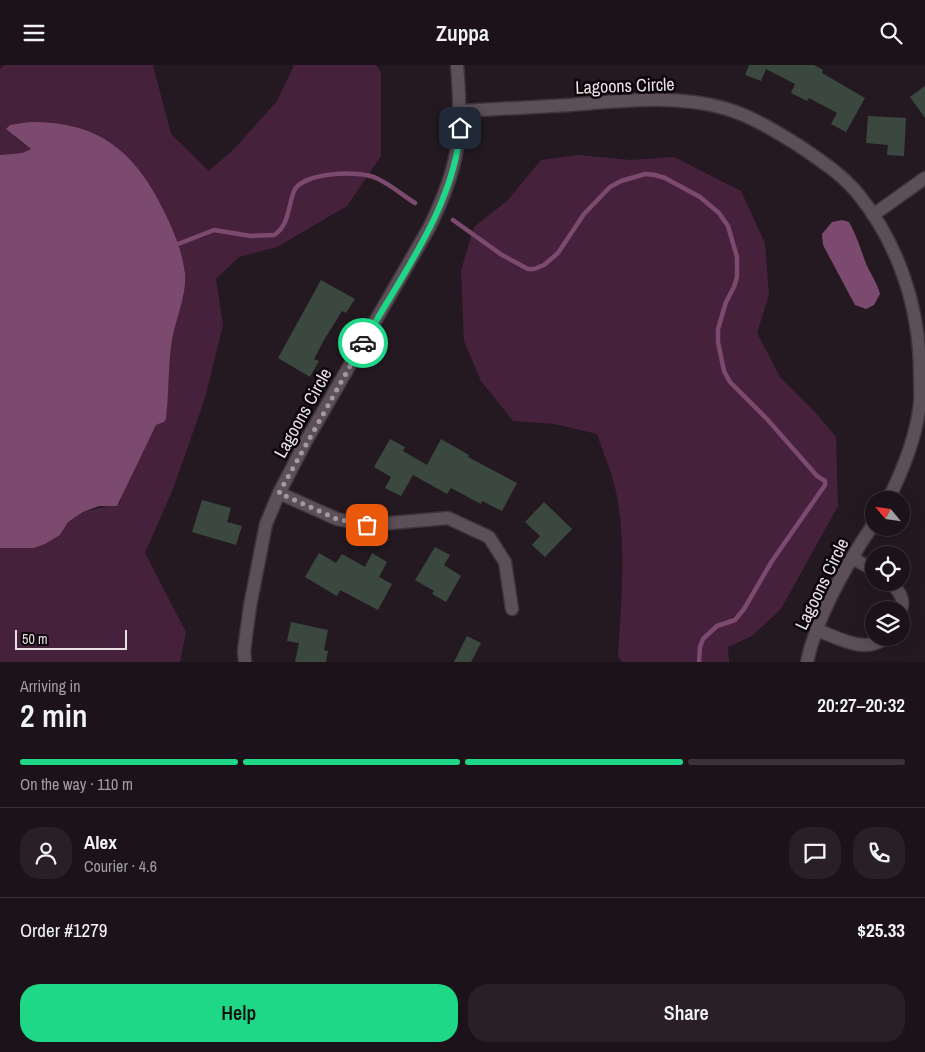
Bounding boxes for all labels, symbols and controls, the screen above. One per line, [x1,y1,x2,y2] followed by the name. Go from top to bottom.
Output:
[436,18,489,48] text: Zuppa
[20,19,48,47] icon: menu
[877,19,905,47] icon: search
[575,71,675,100] street label: Lagoons Circle
[439,107,481,149] pin
[446,114,474,142] icon: home
[338,318,388,368] courier
[349,329,377,357] icon: car
[268,363,338,462] street label: Lagoons Circle
[865,491,910,536] north arrow
[865,491,910,646] map controls
[346,504,388,546] pin
[353,511,381,539] icon: bag
[789,534,855,634] street label: Lagoons Circle
[865,546,910,591] button: locate
[865,601,910,646] button: layers
[15,627,128,650] scale bar
[22,630,48,648] text: 50 m
[20,675,81,697] text: Arriving in
[817,692,905,718] text: 20:27–20:32
[20,694,88,737] text: 2 min
[20,773,133,795] text: On the way · 110 m
[20,827,72,879] button: person
[789,827,841,879] button: chat
[853,827,905,879] button: phone
[84,829,117,855] text: Alex
[84,855,157,877] text: Courier · 4.6
[20,917,107,943] text: Order #1279
[857,917,905,943] text: $25.33
[20,984,458,1042] button: Help
[468,984,905,1042] button: Share

